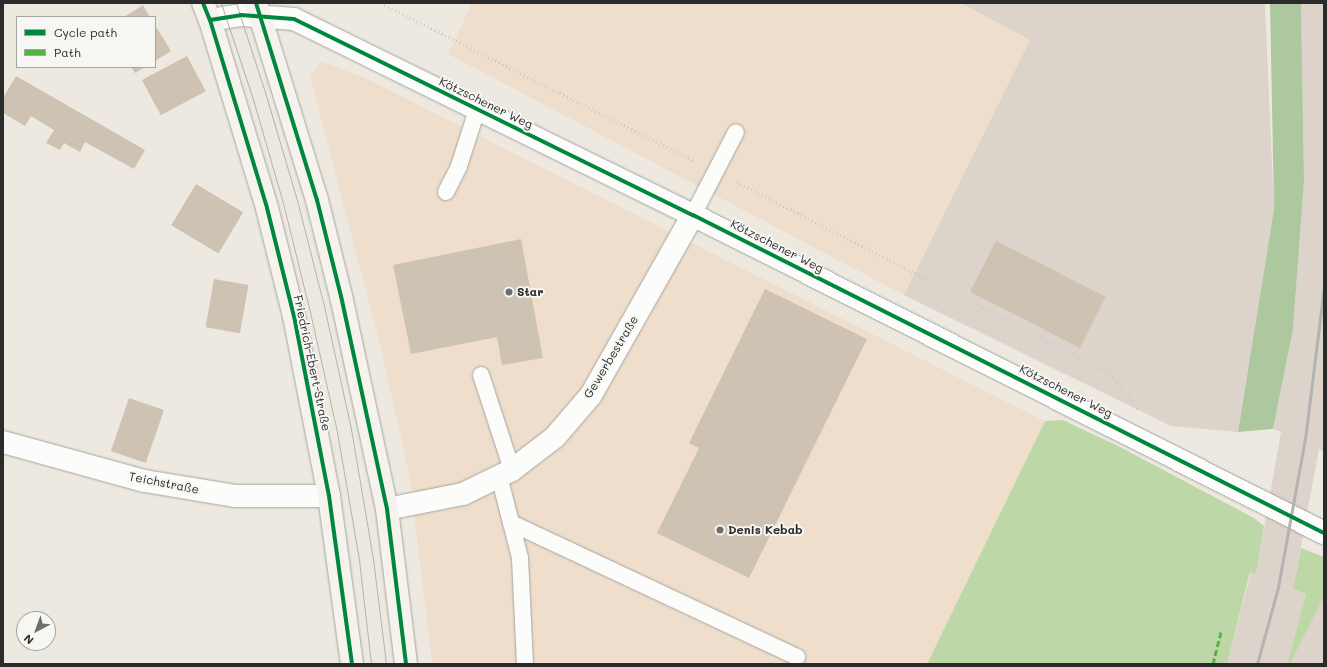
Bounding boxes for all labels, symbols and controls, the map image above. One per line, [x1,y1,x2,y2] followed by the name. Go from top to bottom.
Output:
[16,16,156,68] legend
[54,24,117,40] text: Cycle path
[54,44,81,60] text: Path
[437,74,535,132] street label: Kötzschener Weg
[728,216,826,276] street label: Kötzschener Weg
[517,285,543,299] place label: Star
[504,287,514,297] marker: Star
[291,294,333,432] street label: Friedrich-Ebert-Straße
[581,313,641,401] street label: Gewerbestraße
[1017,361,1115,421] street label: Kötzschener Weg
[128,469,200,497] street label: Teichstraße
[728,523,803,537] place label: Denis Kebab
[715,525,725,535] marker: Denis Kebab
[16,611,56,651] north arrow
[20,631,37,648] text: N

